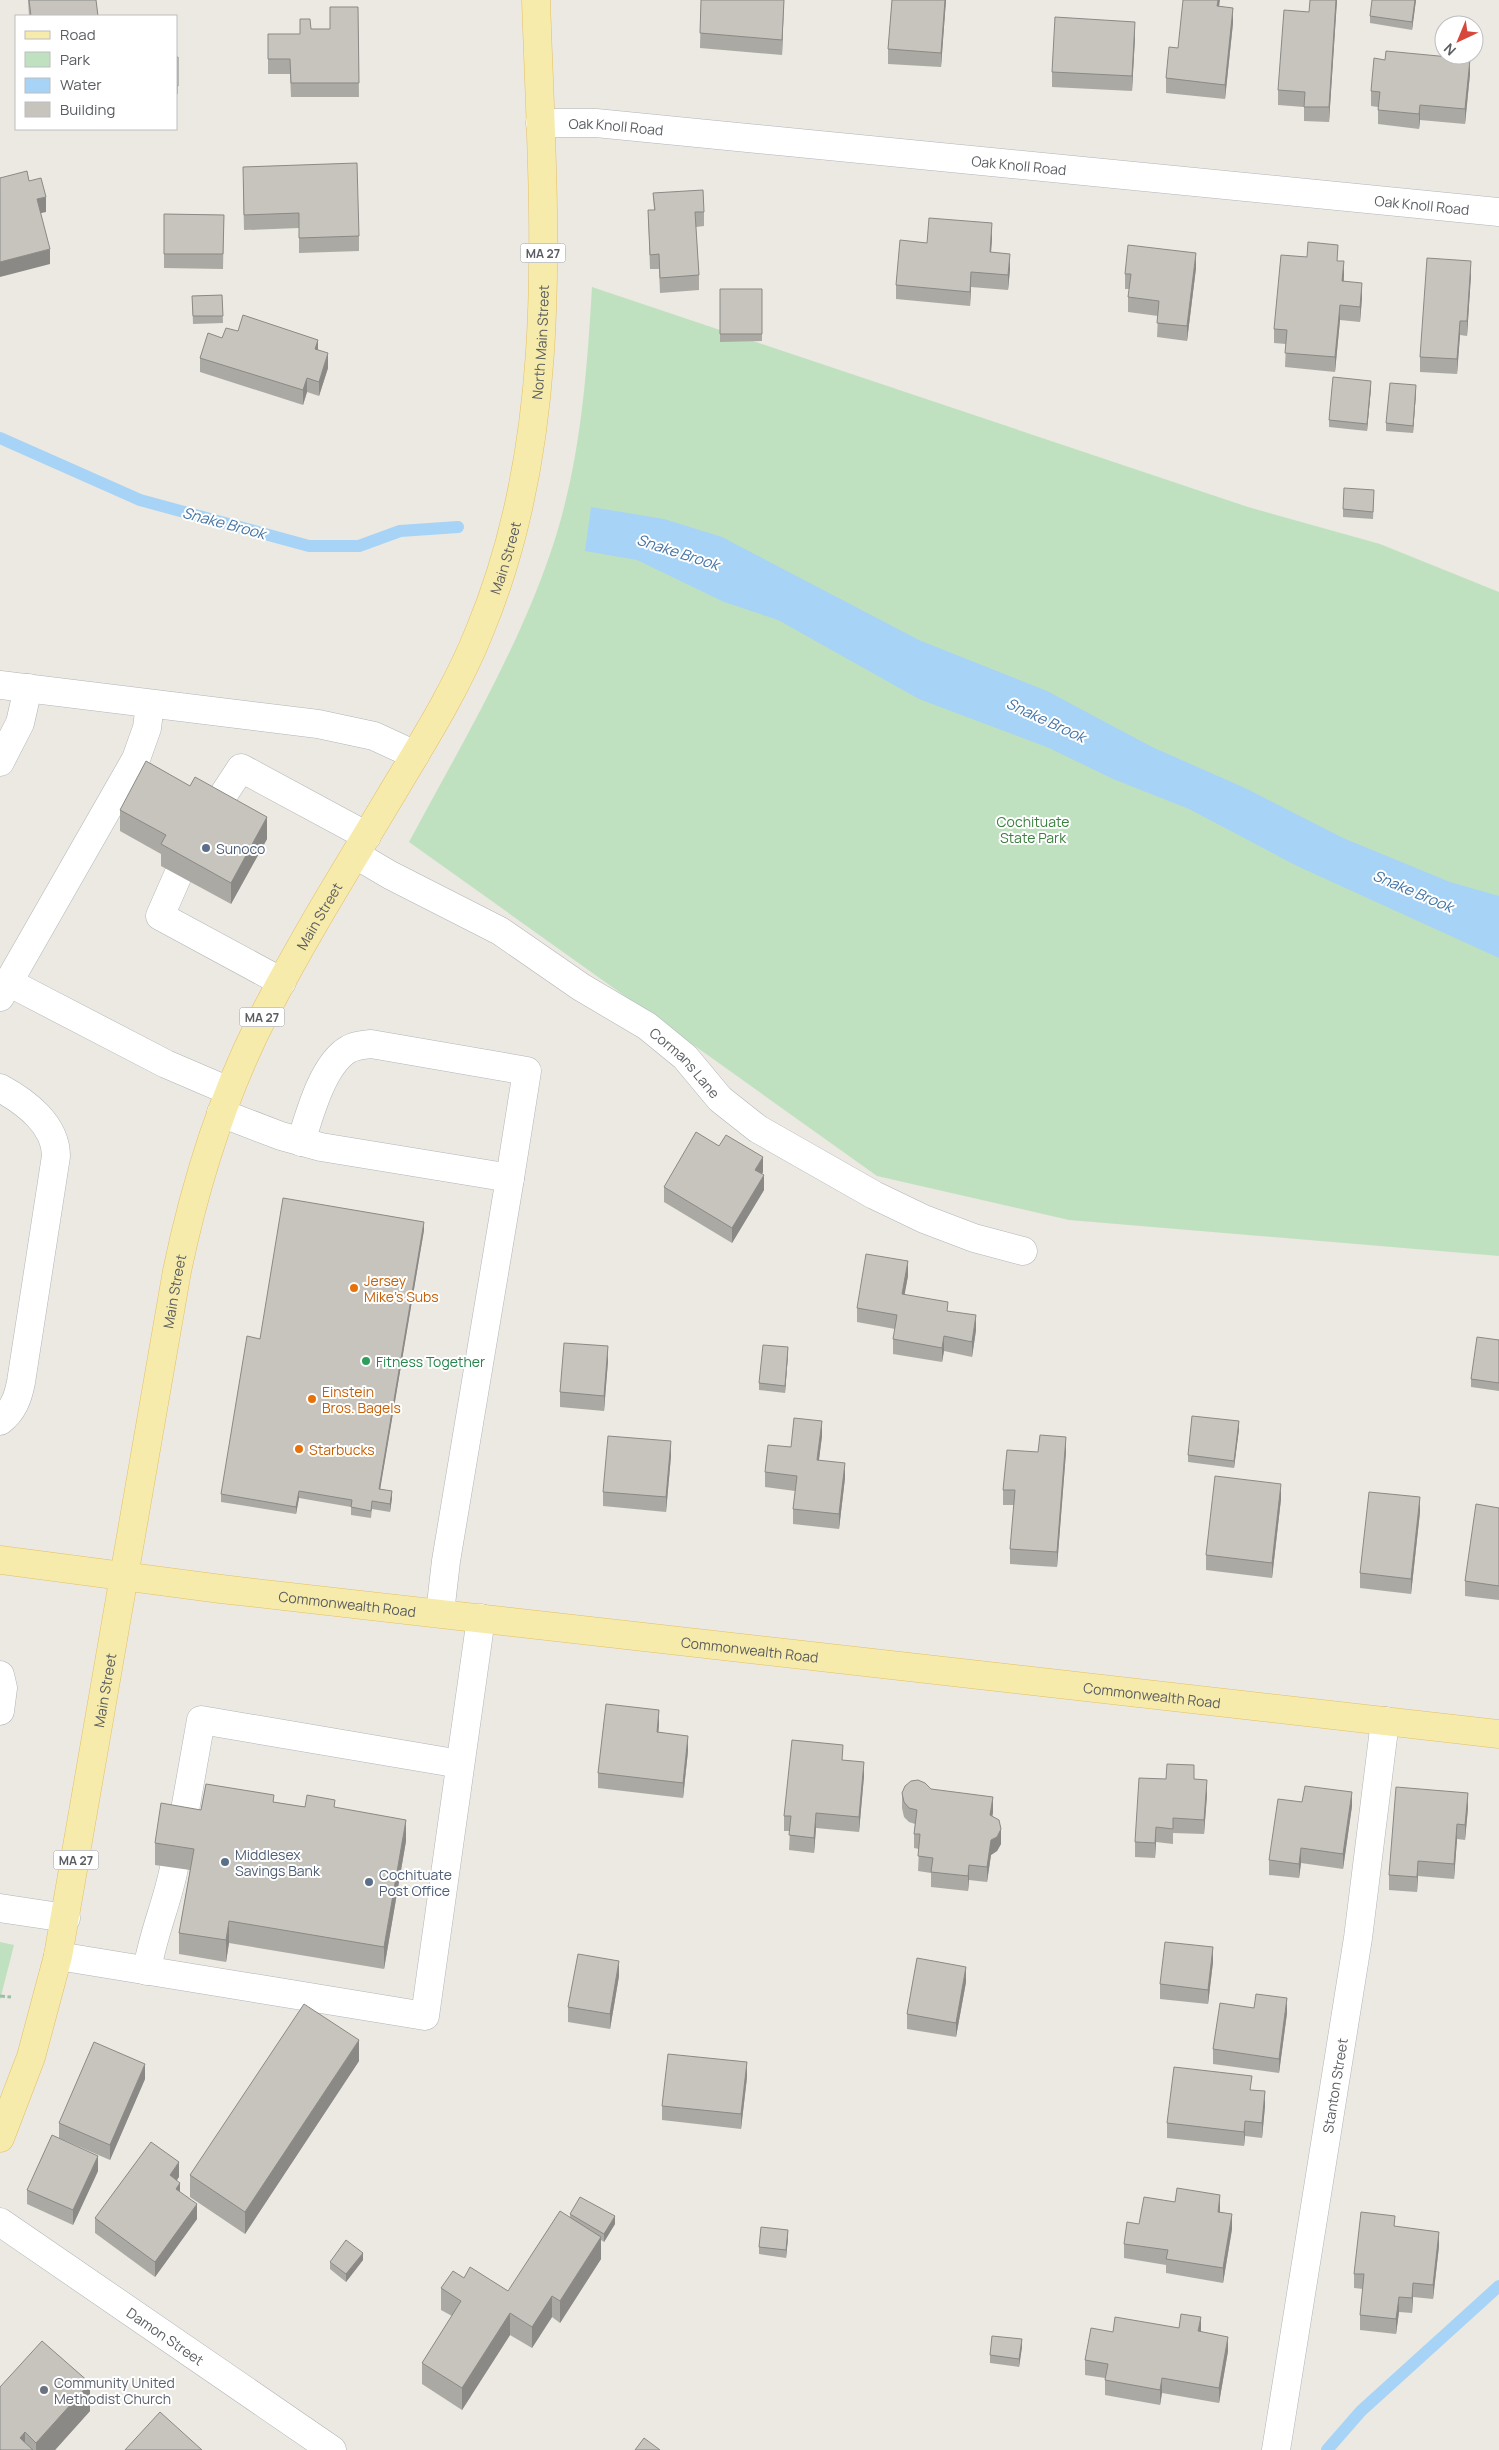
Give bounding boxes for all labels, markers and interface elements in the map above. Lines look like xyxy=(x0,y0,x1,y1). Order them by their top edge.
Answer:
legend xyxy=(15,15,178,130)
north arrow xyxy=(1434,15,1484,65)
text: Road xyxy=(60,24,96,45)
text: N xyxy=(1439,39,1460,60)
text: Park xyxy=(60,49,90,70)
text: Water xyxy=(60,74,102,95)
text: Building xyxy=(60,99,115,120)
street label: Oak Knoll Road xyxy=(568,114,664,139)
street label: Oak Knoll Road xyxy=(971,151,1067,179)
street label: Oak Knoll Road xyxy=(1374,190,1470,219)
road number: MA 27 xyxy=(520,244,566,262)
street label: North Main Street xyxy=(527,284,552,400)
water label: Snake Brook xyxy=(180,502,270,545)
street label: Main Street xyxy=(485,519,525,597)
water label: Snake Brook xyxy=(634,529,724,576)
water label: Snake Brook xyxy=(1003,692,1091,749)
park label: Cochituate State Park xyxy=(997,812,1069,847)
place label: Sunoco xyxy=(216,839,265,858)
marker: Sunoco xyxy=(200,842,212,854)
water label: Snake Brook xyxy=(1370,865,1459,918)
street label: Main Street xyxy=(292,878,346,953)
road number: MA 27 xyxy=(240,1008,284,1026)
street label: Cormans Lane xyxy=(646,1023,725,1102)
street label: Main Street xyxy=(158,1252,190,1330)
place label: Jersey Mike's Subs xyxy=(364,1271,439,1306)
marker: Jersey Mike's Subs xyxy=(348,1282,360,1294)
place label: Fitness Together xyxy=(376,1352,485,1371)
marker: Fitness Together xyxy=(360,1355,372,1367)
place label: Einstein Bros. Bagels xyxy=(322,1382,401,1417)
marker: Einstein Bros. Bagels xyxy=(306,1393,318,1405)
place label: Starbucks xyxy=(309,1440,375,1459)
marker: Starbucks xyxy=(293,1443,305,1455)
street label: Commonwealth Road xyxy=(278,1586,417,1621)
street label: Commonwealth Road xyxy=(680,1632,819,1666)
street label: Main Street xyxy=(88,1651,120,1729)
street label: Commonwealth Road xyxy=(1082,1677,1222,1712)
place label: Middlesex Savings Bank xyxy=(235,1845,321,1880)
road number: MA 27 xyxy=(54,1850,98,1870)
marker: Middlesex Savings Bank xyxy=(219,1856,231,1868)
place label: Cochituate Post Office xyxy=(379,1865,452,1900)
marker: Cochituate Post Office xyxy=(363,1876,375,1888)
street label: Stanton Street xyxy=(1317,2036,1351,2135)
street label: Damon Street xyxy=(123,2303,208,2369)
place label: Community United Methodist Church xyxy=(54,2373,175,2408)
marker: Community United Methodist Church xyxy=(38,2384,50,2396)

